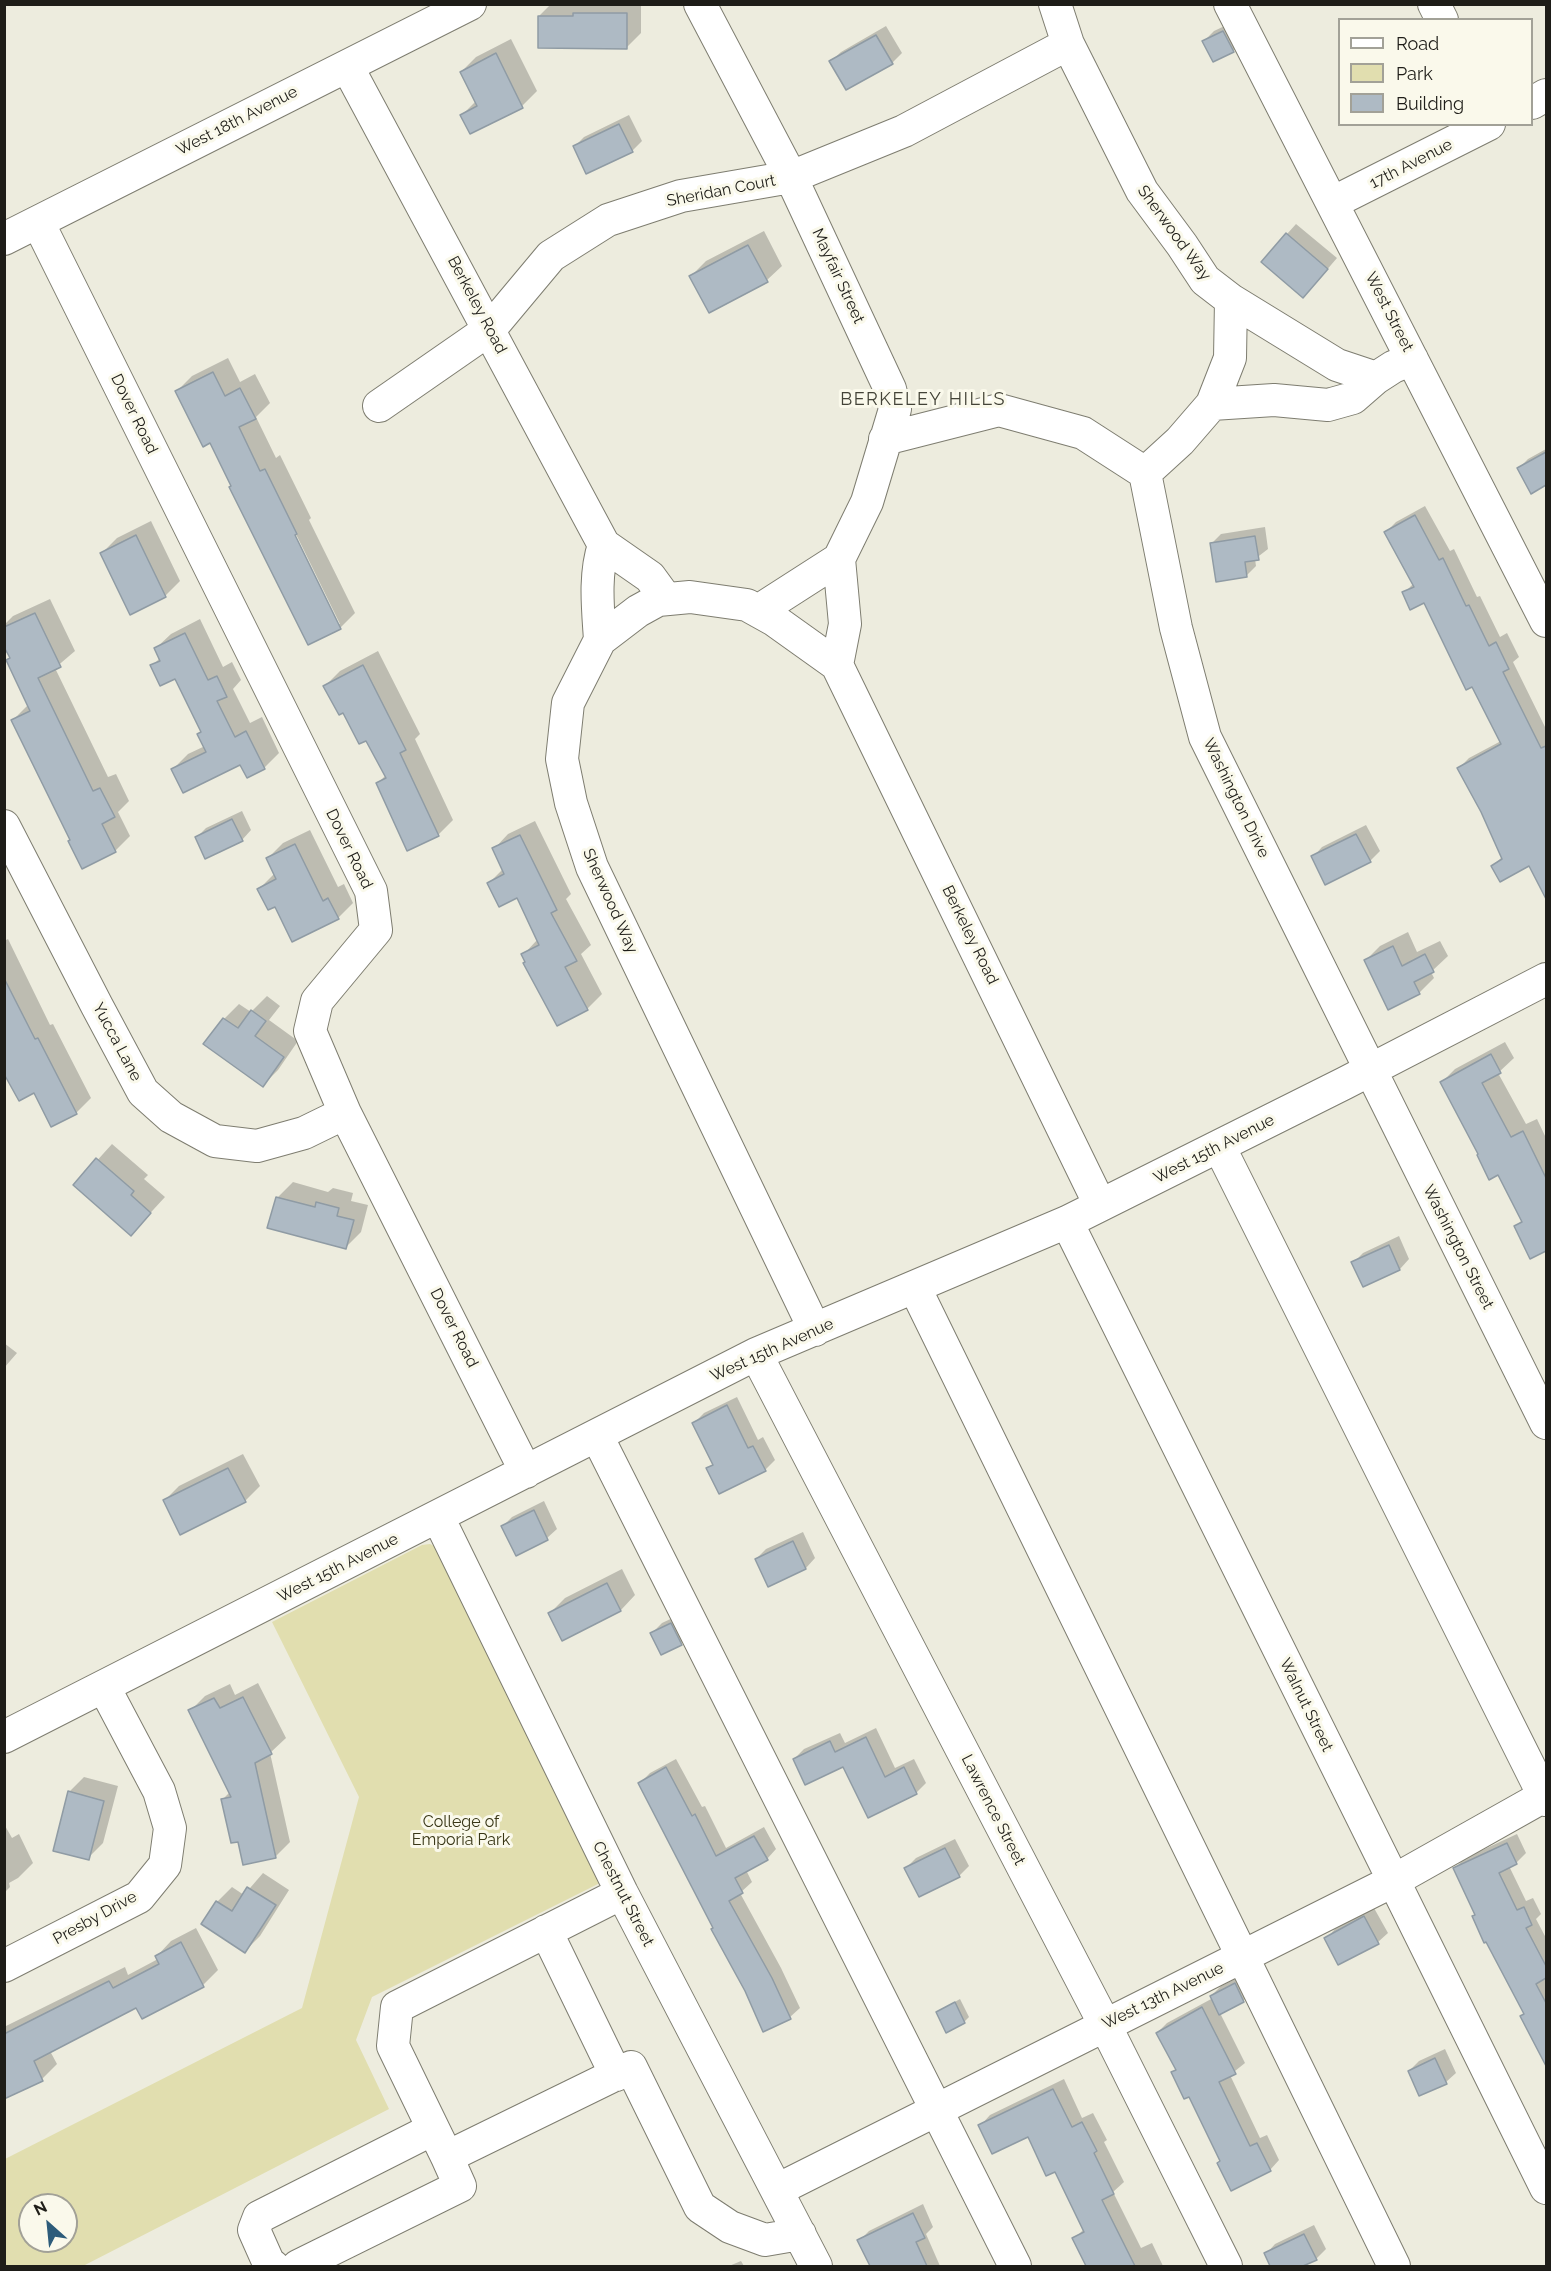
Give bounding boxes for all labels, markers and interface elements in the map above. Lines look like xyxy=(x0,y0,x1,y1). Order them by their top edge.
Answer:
legend xyxy=(1338,18,1533,126)
text: Road xyxy=(1396,33,1439,54)
text: Park xyxy=(1396,63,1433,84)
street label: West 18th Avenue xyxy=(173,82,301,160)
text: Building xyxy=(1396,93,1464,114)
street label: 17th Avenue xyxy=(1366,135,1456,193)
street label: Sheridan Court xyxy=(665,171,777,211)
street label: Sherwood Way xyxy=(1133,182,1215,284)
street label: Mayfair Street xyxy=(808,225,868,327)
street label: Berkeley Road xyxy=(443,253,511,357)
street label: West Street xyxy=(1361,269,1417,355)
street label: Dover Road xyxy=(106,371,162,457)
district label: BERKELEY HILLS xyxy=(840,389,1006,411)
street label: Washington Drive xyxy=(1199,735,1273,861)
street label: Dover Road xyxy=(321,806,377,892)
street label: Sherwood Way xyxy=(578,846,642,956)
street label: Berkeley Road xyxy=(938,882,1002,988)
street label: Yucca Lane xyxy=(88,1000,146,1084)
street label: West 15th Avenue xyxy=(1151,1110,1277,1188)
street label: Washington Street xyxy=(1418,1182,1498,1312)
street label: Dover Road xyxy=(426,1285,482,1371)
street label: West 15th Avenue xyxy=(707,1314,837,1386)
street label: West 15th Avenue xyxy=(275,1529,401,1607)
street label: Walnut Street xyxy=(1275,1655,1337,1755)
street label: Lawrence Street xyxy=(957,1752,1029,1868)
park label: College of Emporia Park xyxy=(412,1812,510,1850)
street label: Chestnut Street xyxy=(588,1838,658,1950)
street label: Presby Drive xyxy=(50,1887,140,1949)
street label: West 13th Avenue xyxy=(1099,1958,1227,2034)
north arrow xyxy=(18,2193,78,2253)
text: N xyxy=(31,2197,50,2220)

